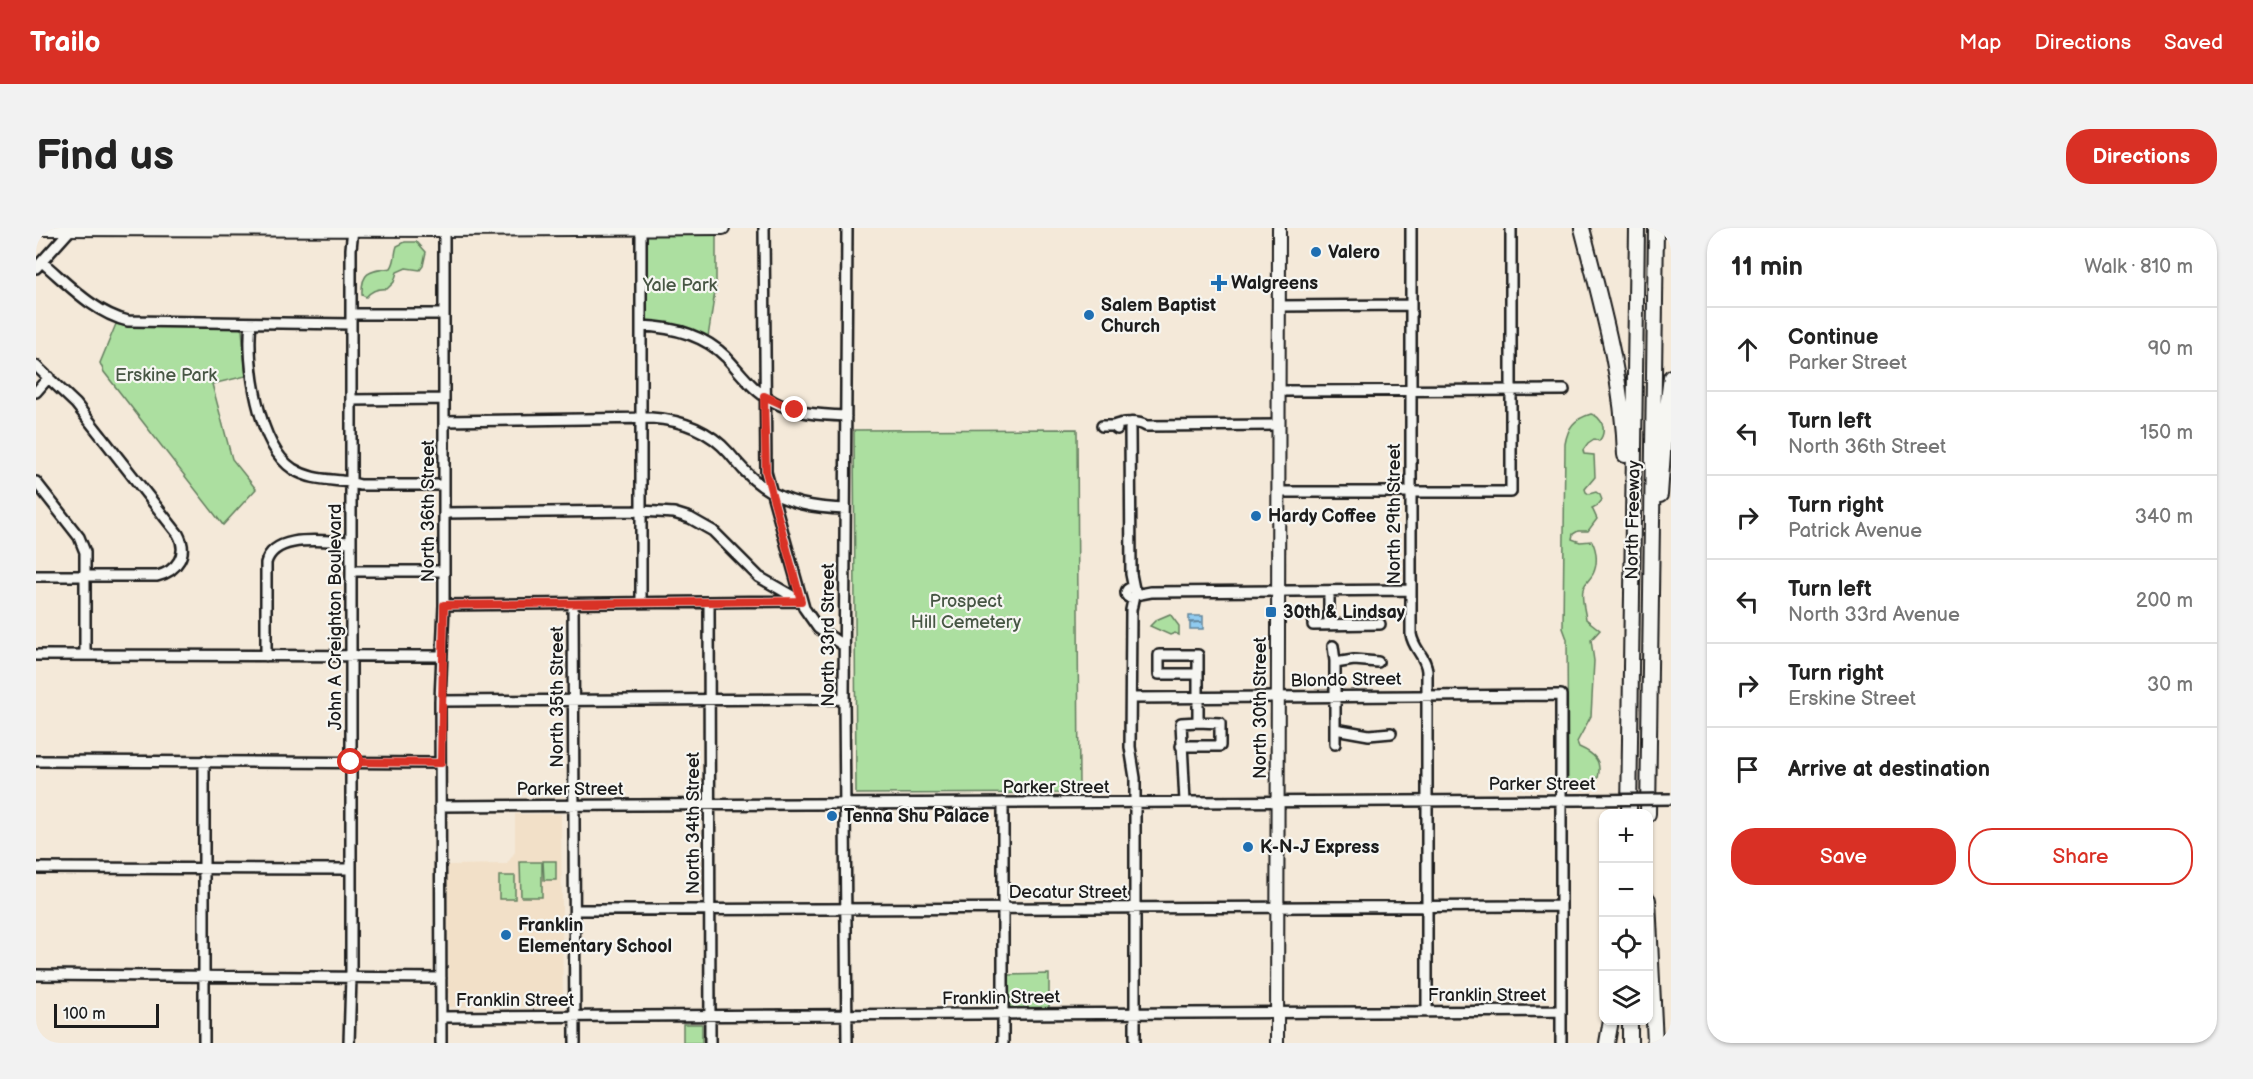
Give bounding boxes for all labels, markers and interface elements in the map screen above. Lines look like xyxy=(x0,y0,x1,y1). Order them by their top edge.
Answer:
text: Trailo xyxy=(30,26,101,59)
text: Map xyxy=(1959,30,2002,55)
text: Directions xyxy=(2035,30,2131,55)
text: Saved xyxy=(2164,30,2223,55)
button: Directions xyxy=(2066,129,2217,184)
text: Find us xyxy=(36,131,174,182)
place label: Valero xyxy=(1328,242,1380,263)
marker: Valero xyxy=(1309,245,1323,259)
text: 11 min xyxy=(1731,252,1803,283)
text: Walk · 810 m xyxy=(2084,255,2193,279)
place label: Walgreens xyxy=(1231,273,1318,294)
park label: Yale Park xyxy=(642,275,718,296)
marker: Walgreens xyxy=(1212,276,1226,290)
place label: Salem Baptist Church xyxy=(1101,295,1216,337)
marker: Salem Baptist Church xyxy=(1082,308,1096,322)
text: Continue xyxy=(1788,324,1878,351)
icon: ahead xyxy=(1731,333,1764,366)
text: 90 m xyxy=(2148,337,2193,361)
text: Parker Street xyxy=(1788,351,1907,375)
park label: Erskine Park xyxy=(115,365,217,386)
route end xyxy=(781,396,807,422)
text: Turn left xyxy=(1788,408,1872,435)
icon: left xyxy=(1731,417,1764,450)
text: 150 m xyxy=(2140,421,2193,445)
text: North 36th Street xyxy=(1788,435,1946,459)
street label: North 36th Street xyxy=(418,439,439,582)
street label: North 29th Street xyxy=(1384,443,1405,585)
street label: North Freeway xyxy=(1621,459,1645,580)
text: Turn right xyxy=(1788,492,1884,519)
icon: right xyxy=(1731,501,1764,534)
street label: John A Creighton Boulevard xyxy=(325,504,346,730)
text: 340 m xyxy=(2135,505,2193,529)
place label: Hardy Coffee xyxy=(1268,506,1376,527)
marker: Hardy Coffee xyxy=(1249,509,1263,523)
text: Patrick Avenue xyxy=(1788,519,1922,543)
street label: North 33rd Street xyxy=(818,563,839,707)
text: Turn left xyxy=(1788,576,1872,603)
icon: left xyxy=(1731,585,1764,618)
text: 200 m xyxy=(2136,589,2193,613)
park label: Prospect Hill Cemetery xyxy=(911,591,1022,633)
place label: 30th & Lindsay xyxy=(1283,602,1406,623)
text: North 33rd Avenue xyxy=(1788,603,1960,627)
marker: 30th & Lindsay xyxy=(1264,605,1278,619)
street label: North 35th Street xyxy=(547,626,568,768)
street label: North 30th Street xyxy=(1250,637,1271,779)
text: Turn right xyxy=(1788,660,1884,687)
street label: Blondo Street xyxy=(1290,669,1402,691)
icon: right xyxy=(1731,669,1764,702)
text: 30 m xyxy=(2147,673,2193,697)
text: Erskine Street xyxy=(1788,687,1916,711)
route start xyxy=(337,748,363,774)
street label: North 34th Street xyxy=(683,751,704,894)
icon: arrive xyxy=(1731,753,1764,786)
text: Arrive at destination xyxy=(1788,756,1990,783)
street label: Parker Street xyxy=(1489,774,1596,795)
street label: Parker Street xyxy=(1003,777,1110,798)
street label: Parker Street xyxy=(517,779,624,800)
place label: Tenna Shu Palace xyxy=(844,806,989,827)
marker: Tenna Shu Palace xyxy=(825,809,839,823)
map controls xyxy=(1599,809,1653,1025)
button: + xyxy=(1599,809,1653,863)
button: Save xyxy=(1731,828,1956,885)
button: Share xyxy=(1968,828,2193,885)
place label: K-N-J Express xyxy=(1260,837,1379,858)
marker: K-N-J Express xyxy=(1241,840,1255,854)
button: − xyxy=(1599,863,1653,917)
street label: Decatur Street xyxy=(1008,882,1128,903)
place label: Franklin Elementary School xyxy=(518,915,672,957)
button: locate xyxy=(1599,917,1653,971)
marker: Franklin Elementary School xyxy=(499,928,513,942)
button: layers xyxy=(1599,971,1653,1025)
street label: Franklin Street xyxy=(1428,985,1547,1006)
street label: Franklin Street xyxy=(942,986,1061,1010)
street label: Franklin Street xyxy=(456,990,575,1011)
scale bar xyxy=(54,1001,159,1028)
text: 100 m xyxy=(63,1005,106,1024)

